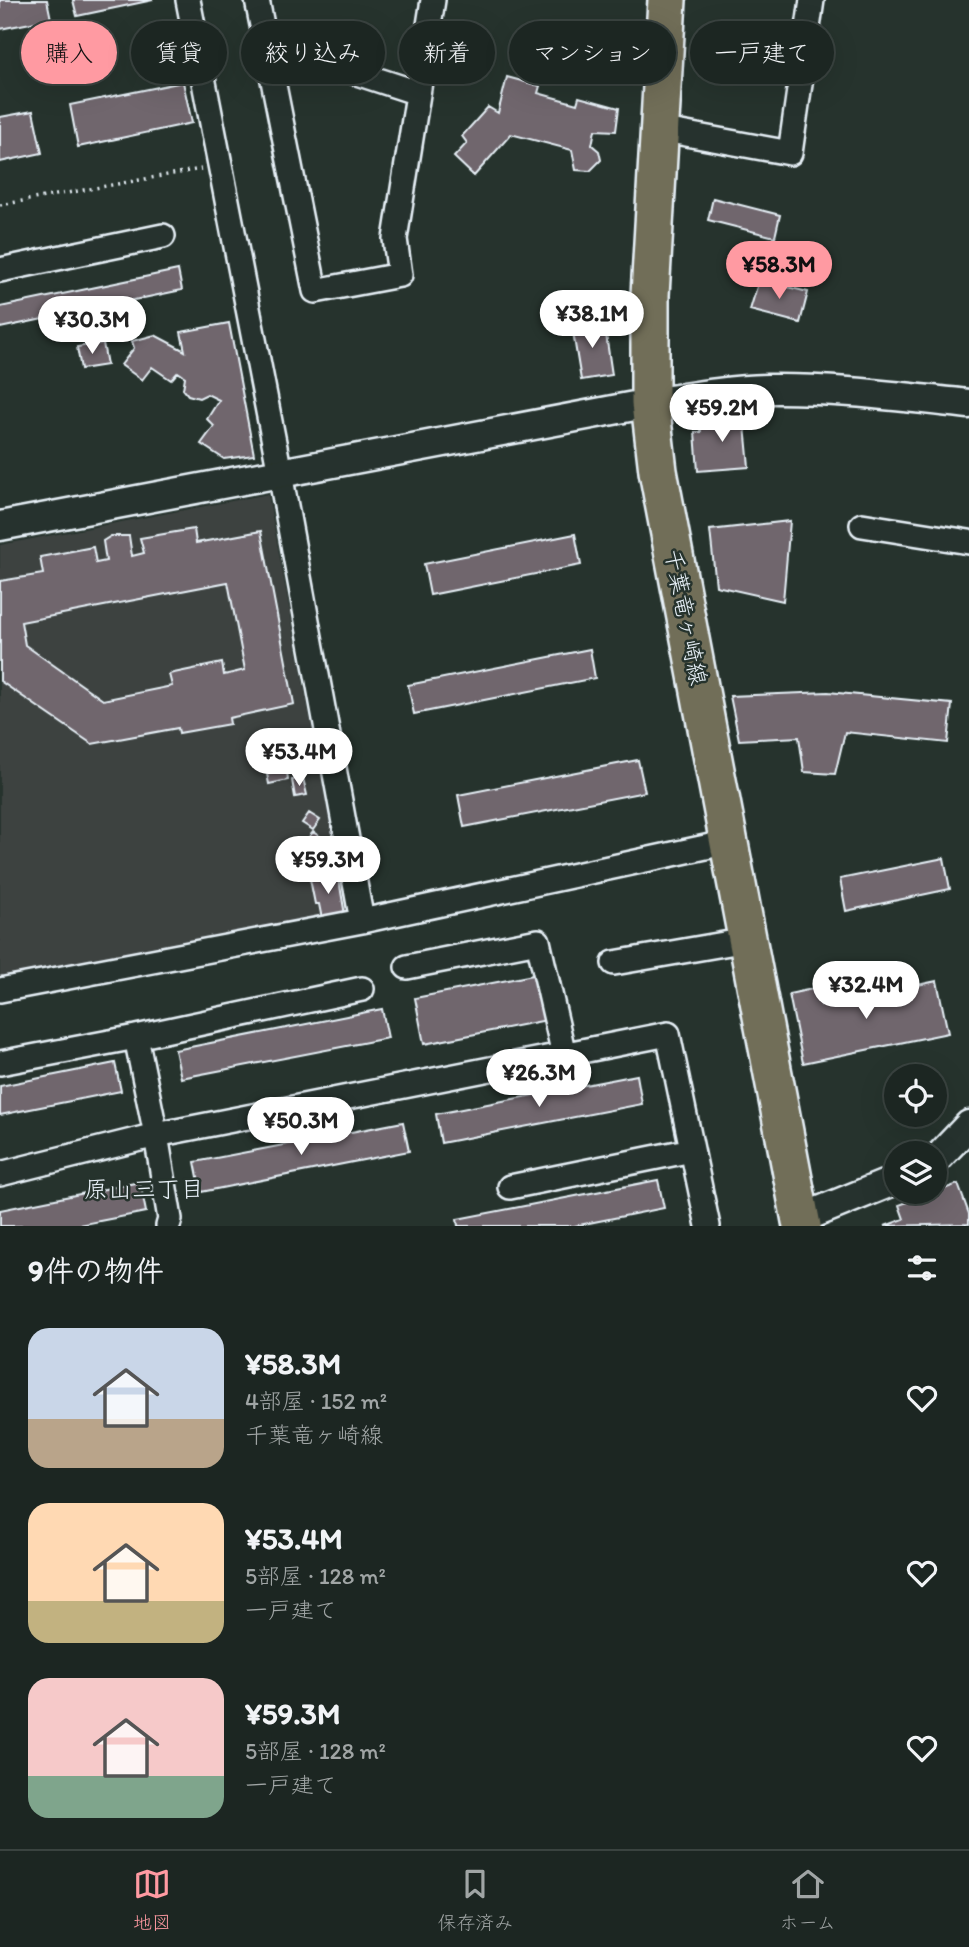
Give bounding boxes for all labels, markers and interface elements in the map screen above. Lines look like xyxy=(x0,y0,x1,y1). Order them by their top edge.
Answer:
chip: 購入 xyxy=(21,21,117,84)
chip: 賃貸 xyxy=(131,21,227,84)
chip: 絞り込み xyxy=(241,21,385,84)
chip: 新着 xyxy=(399,21,495,84)
chip: マンション xyxy=(509,21,676,84)
chip: 一戸建て xyxy=(690,21,834,84)
pin: ¥58.3M xyxy=(722,242,836,301)
text: ¥58.3M xyxy=(742,250,816,278)
pin: ¥38.1M xyxy=(535,290,649,350)
pin: ¥30.3M xyxy=(35,296,149,356)
text: ¥38.1M xyxy=(556,299,628,327)
text: ¥30.3M xyxy=(54,305,130,333)
pin: ¥59.2M xyxy=(665,384,779,444)
text: ¥59.2M xyxy=(686,393,758,421)
street label: 千葉竜ヶ崎線 xyxy=(659,547,713,687)
pin: ¥53.4M xyxy=(242,728,356,788)
text: ¥53.4M xyxy=(261,737,337,765)
pin: ¥59.3M xyxy=(271,836,385,896)
text: ¥59.3M xyxy=(291,845,365,873)
pin: ¥32.4M xyxy=(809,962,923,1021)
text: ¥32.4M xyxy=(828,970,904,998)
pin: ¥26.3M xyxy=(482,1050,596,1109)
text: ¥26.3M xyxy=(502,1058,576,1086)
map controls xyxy=(884,1064,947,1204)
button: locate xyxy=(884,1064,947,1127)
pin: ¥50.3M xyxy=(244,1098,358,1157)
text: ¥50.3M xyxy=(263,1106,339,1134)
button: layers xyxy=(884,1141,947,1204)
district label: 原山三丁目 xyxy=(84,1174,204,1203)
icon: filters xyxy=(903,1249,941,1287)
text: 9件の物件 xyxy=(28,1252,164,1289)
text: ¥58.3M xyxy=(245,1345,341,1382)
icon: home xyxy=(84,1356,168,1440)
icon: heart xyxy=(903,1379,941,1417)
text: 4部屋 · 152 m² xyxy=(245,1387,387,1415)
text: 千葉竜ヶ崎線 xyxy=(245,1421,383,1449)
text: ¥53.4M xyxy=(245,1520,343,1557)
icon: home xyxy=(84,1531,168,1615)
icon: heart xyxy=(903,1554,941,1592)
text: 5部屋 · 128 m² xyxy=(245,1562,386,1590)
text: 一戸建て xyxy=(245,1596,337,1624)
text: ¥59.3M xyxy=(245,1695,341,1732)
icon: home xyxy=(84,1706,168,1790)
icon: heart xyxy=(903,1729,941,1767)
text: 5部屋 · 128 m² xyxy=(245,1737,386,1765)
text: 一戸建て xyxy=(245,1771,337,1799)
tab: 地図 xyxy=(133,1865,171,1934)
tab: 保存済み xyxy=(437,1865,513,1934)
tab: ホーム xyxy=(780,1865,836,1934)

